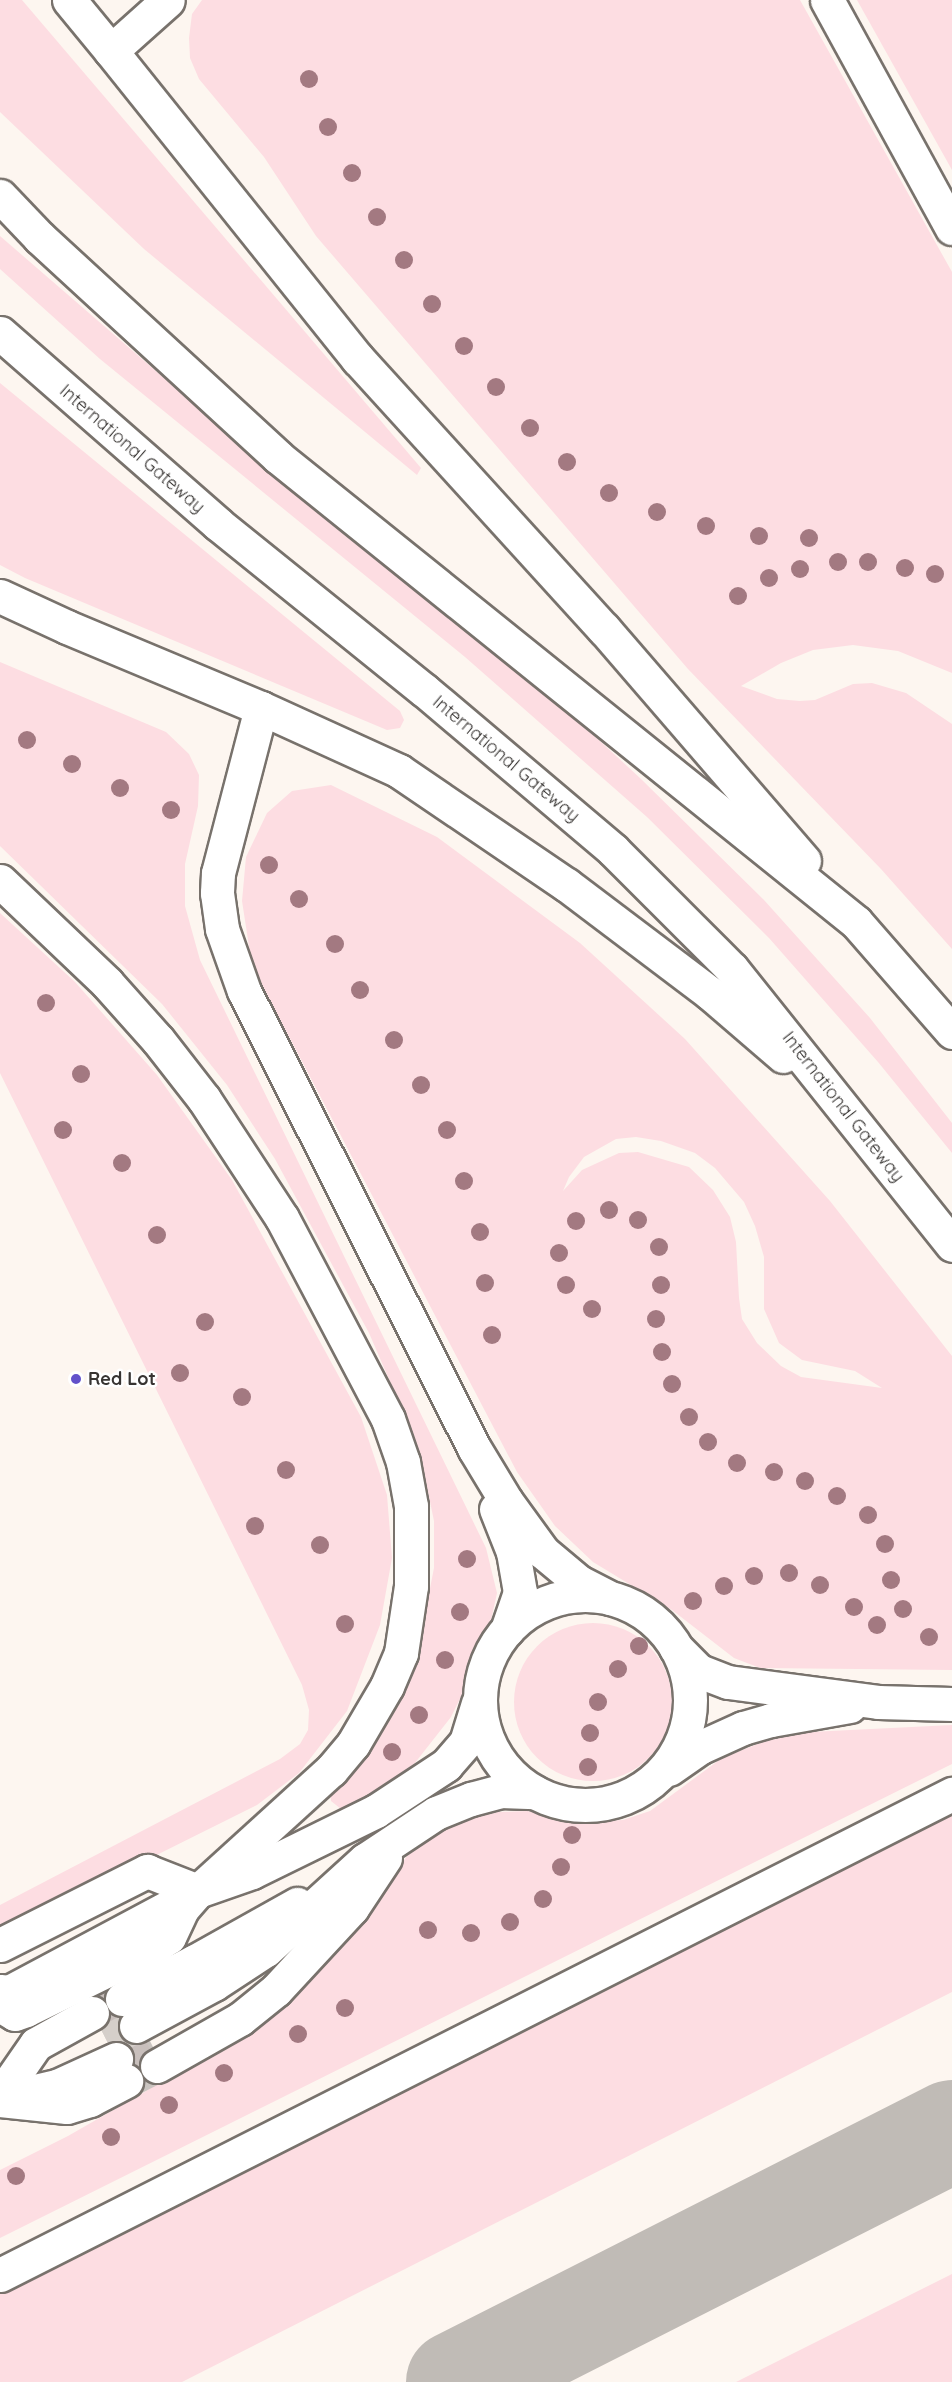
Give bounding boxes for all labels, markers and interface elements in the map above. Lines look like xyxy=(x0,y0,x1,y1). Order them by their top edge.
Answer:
street label: International Gateway xyxy=(55,380,209,518)
street label: International Gateway xyxy=(428,691,584,827)
street label: International Gateway xyxy=(778,1027,908,1187)
place label: Red Lot xyxy=(88,1368,156,1390)
marker: Red Lot xyxy=(69,1372,83,1386)

